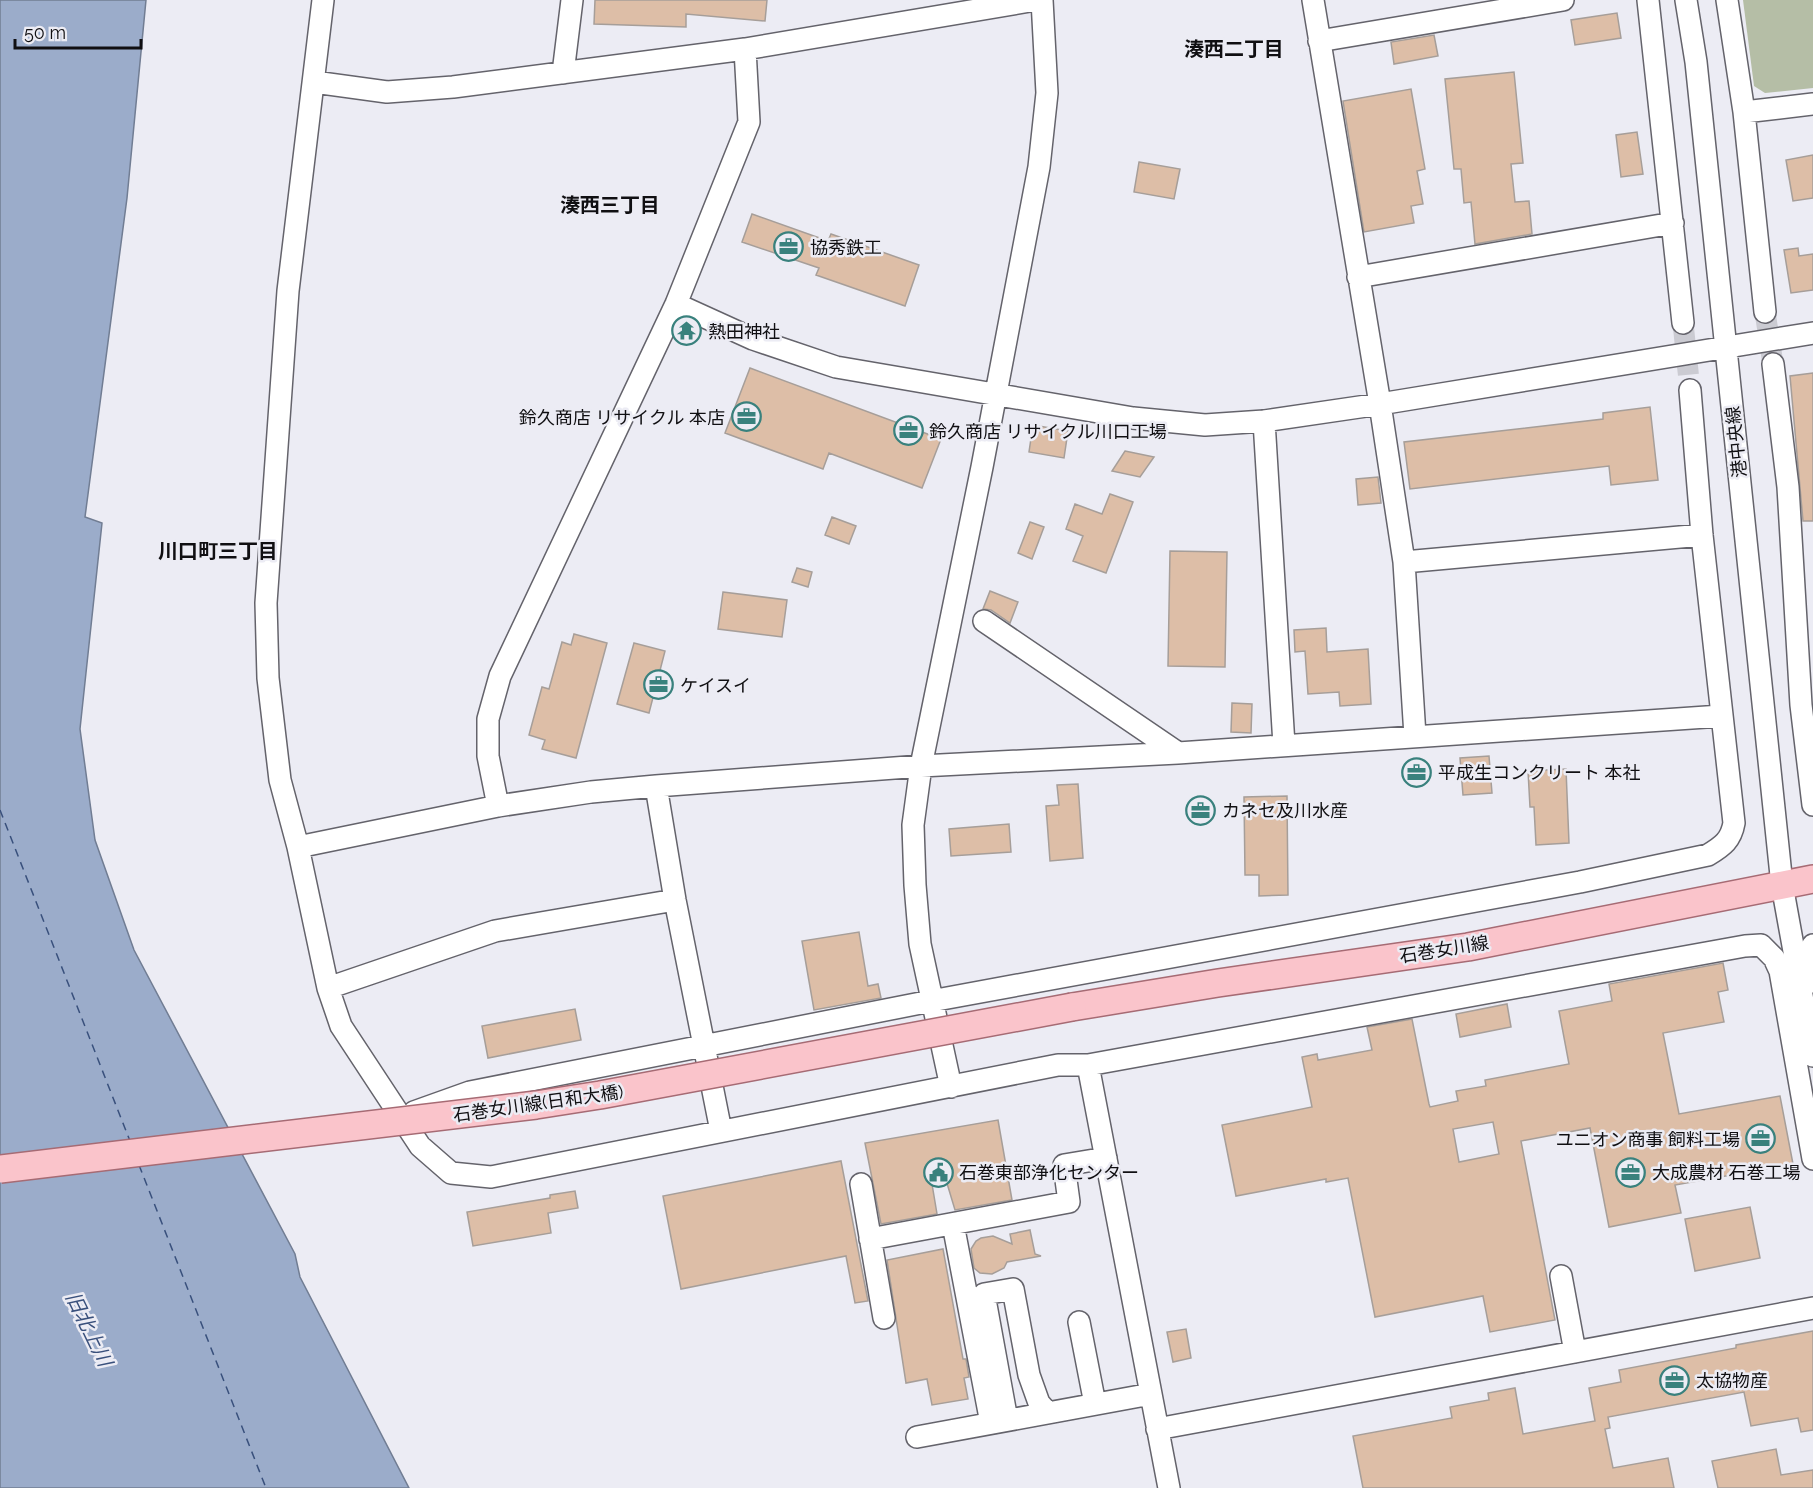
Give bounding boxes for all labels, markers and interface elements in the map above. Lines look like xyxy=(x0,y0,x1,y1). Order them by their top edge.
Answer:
scale bar xyxy=(15,12,141,50)
text: 50 m xyxy=(24,22,66,43)
district label: 湊西二丁目 xyxy=(1184,37,1284,61)
district label: 湊西三丁目 xyxy=(560,193,660,217)
office icon: 協秀鉄工 xyxy=(773,231,805,263)
place label: 協秀鉄工 xyxy=(810,237,882,258)
temple icon: 熱田神社 xyxy=(671,315,703,347)
place label: 熱田神社 xyxy=(708,321,780,342)
office icon: 鈴久商店 リサイクル 本店 xyxy=(730,401,762,433)
street label: 港中央線 xyxy=(1722,405,1750,479)
place label: 鈴久商店 リサイクル 本店 xyxy=(519,407,725,428)
office icon: 鈴久商店 リサイクル川口工場 xyxy=(892,415,924,447)
place label: 鈴久商店 リサイクル川口工場 xyxy=(929,421,1167,442)
district label: 川口町三丁目 xyxy=(158,539,278,563)
office icon: ケイスイ xyxy=(643,669,675,701)
place label: ケイスイ xyxy=(680,675,751,696)
office icon: 平成生コンクリート 本社 xyxy=(1401,756,1433,788)
place label: 平成生コンクリート 本社 xyxy=(1438,762,1641,783)
office icon: カネセ及川水産 xyxy=(1185,794,1217,826)
place label: カネセ及川水産 xyxy=(1222,800,1348,821)
street label: 石巻女川線 xyxy=(1398,932,1490,966)
street label: 石巻女川線(日和大橋) xyxy=(452,1081,625,1125)
office icon: ユニオン商事 飼料工場 xyxy=(1745,1123,1777,1155)
place label: ユニオン商事 飼料工場 xyxy=(1555,1129,1740,1150)
public building icon: 石巻東部浄化センター xyxy=(922,1156,954,1188)
office icon: 大成農材 石巻工場 xyxy=(1615,1156,1647,1188)
place label: 石巻東部浄化センター xyxy=(959,1162,1139,1183)
place label: 大成農材 石巻工場 xyxy=(1652,1162,1801,1183)
water label: 旧北上川 xyxy=(61,1288,118,1372)
office icon: 太協物産 xyxy=(1659,1364,1691,1396)
place label: 太協物産 xyxy=(1696,1370,1768,1391)

